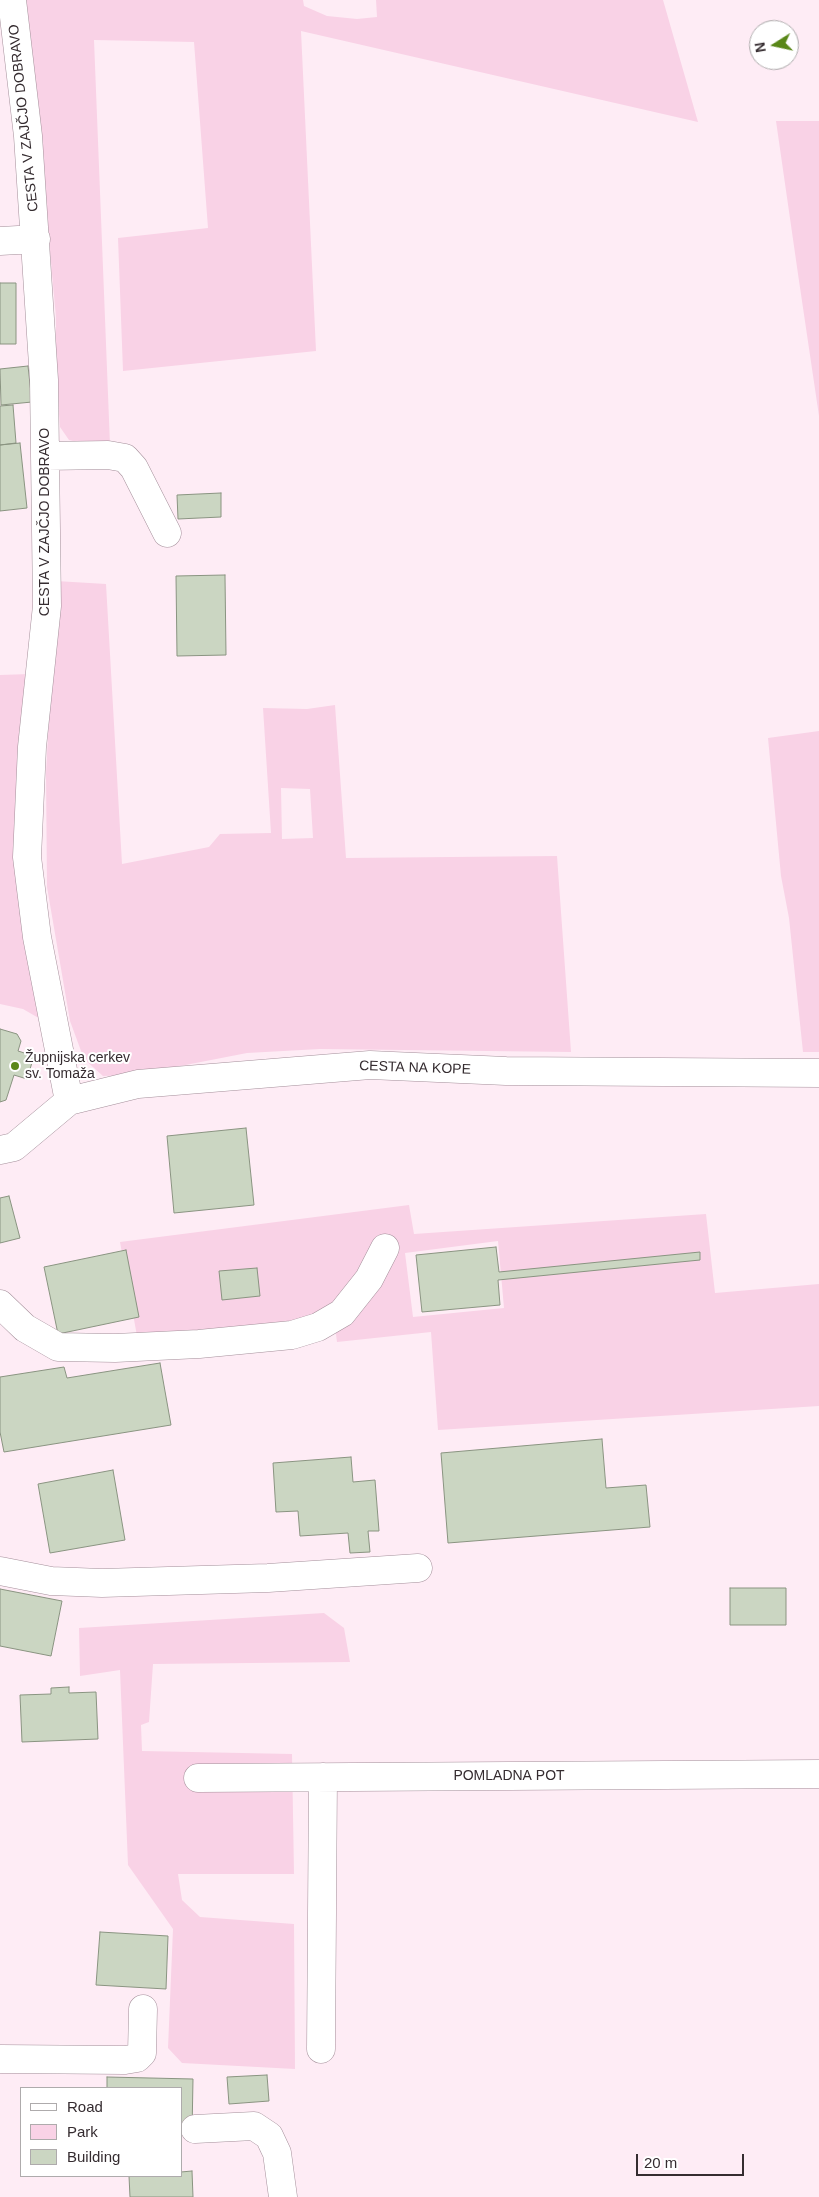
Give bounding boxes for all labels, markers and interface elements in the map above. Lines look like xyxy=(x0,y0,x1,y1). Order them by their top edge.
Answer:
north arrow xyxy=(749,20,799,70)
street label: CESTA V ZAJČJO DOBRAVO xyxy=(6,23,42,213)
text: N xyxy=(751,41,769,54)
street label: CESTA V ZAJČJO DOBRAVO xyxy=(37,428,53,616)
place label: Župnijska cerkev sv. Tomaža xyxy=(25,1050,130,1082)
street label: CESTA NA KOPE xyxy=(359,1058,471,1078)
marker: Župnijska cerkev sv. Tomaža xyxy=(9,1060,21,1072)
street label: POMLADNA POT xyxy=(453,1768,565,1784)
legend xyxy=(20,2087,182,2177)
text: Road xyxy=(67,2098,103,2115)
text: Park xyxy=(67,2123,98,2140)
scale bar xyxy=(639,2144,746,2176)
text: Building xyxy=(67,2148,120,2165)
text: 20 m xyxy=(644,2154,677,2171)

